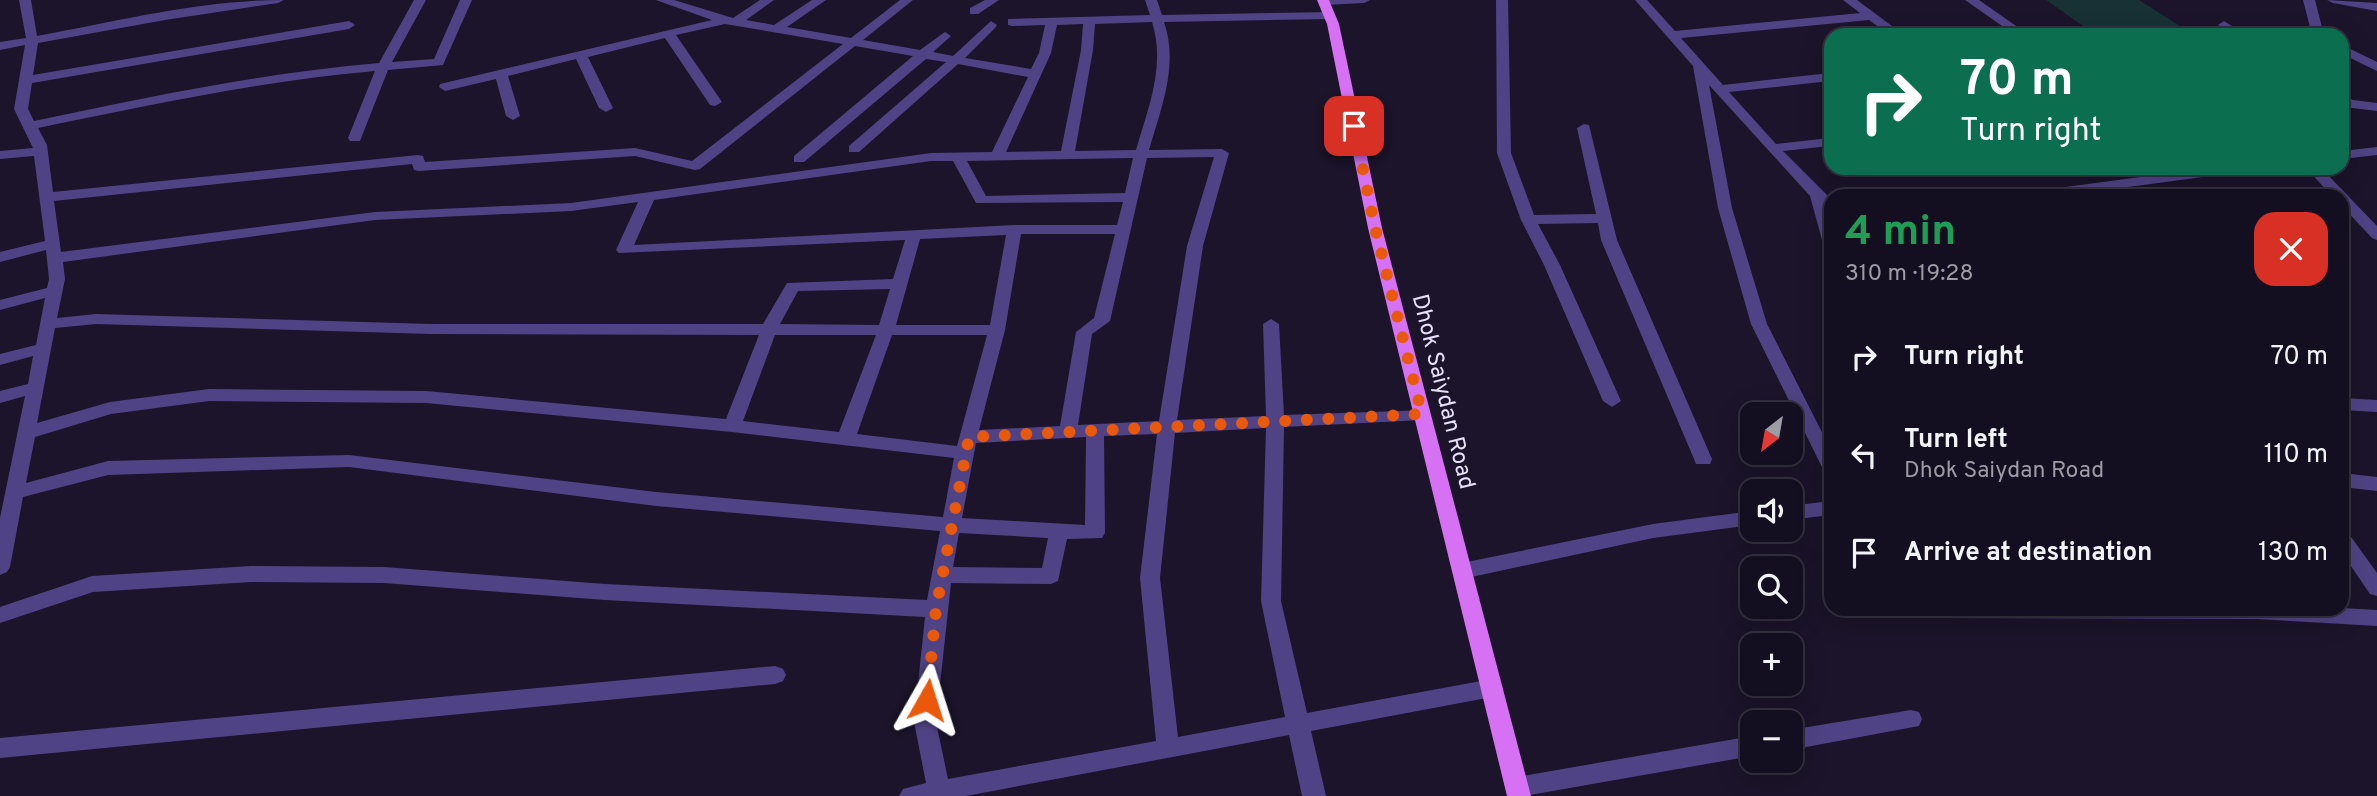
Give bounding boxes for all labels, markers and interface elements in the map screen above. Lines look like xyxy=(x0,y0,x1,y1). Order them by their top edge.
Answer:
text: 70 m xyxy=(1960,51,2074,113)
icon: right xyxy=(1845,56,1936,147)
pin xyxy=(1324,96,1384,156)
icon: arrive xyxy=(1335,107,1373,145)
text: Turn right xyxy=(1960,112,2102,152)
text: 4 min xyxy=(1845,207,1956,260)
button: close xyxy=(2254,212,2328,286)
text: 310 m · 19:28 xyxy=(1845,260,1973,289)
street label: Dhok Saiydan Road xyxy=(1404,291,1480,493)
icon: right xyxy=(1845,338,1883,376)
text: Turn right xyxy=(1904,341,2024,374)
text: 70 m xyxy=(2270,341,2328,374)
north arrow xyxy=(1740,402,1802,466)
map controls xyxy=(1740,402,1803,773)
text: Turn left xyxy=(1904,424,2008,457)
icon: left xyxy=(1845,436,1883,474)
text: 110 m xyxy=(2264,439,2328,472)
text: Dhok Saiydan Road xyxy=(1904,457,2104,486)
button: sound xyxy=(1740,479,1803,542)
icon: arrive xyxy=(1845,534,1883,572)
text: Arrive at destination xyxy=(1904,537,2152,570)
text: 130 m xyxy=(2258,537,2328,570)
button: search xyxy=(1740,556,1803,619)
button: + xyxy=(1740,633,1803,696)
position arrow xyxy=(890,663,964,737)
button: − xyxy=(1740,710,1803,773)

